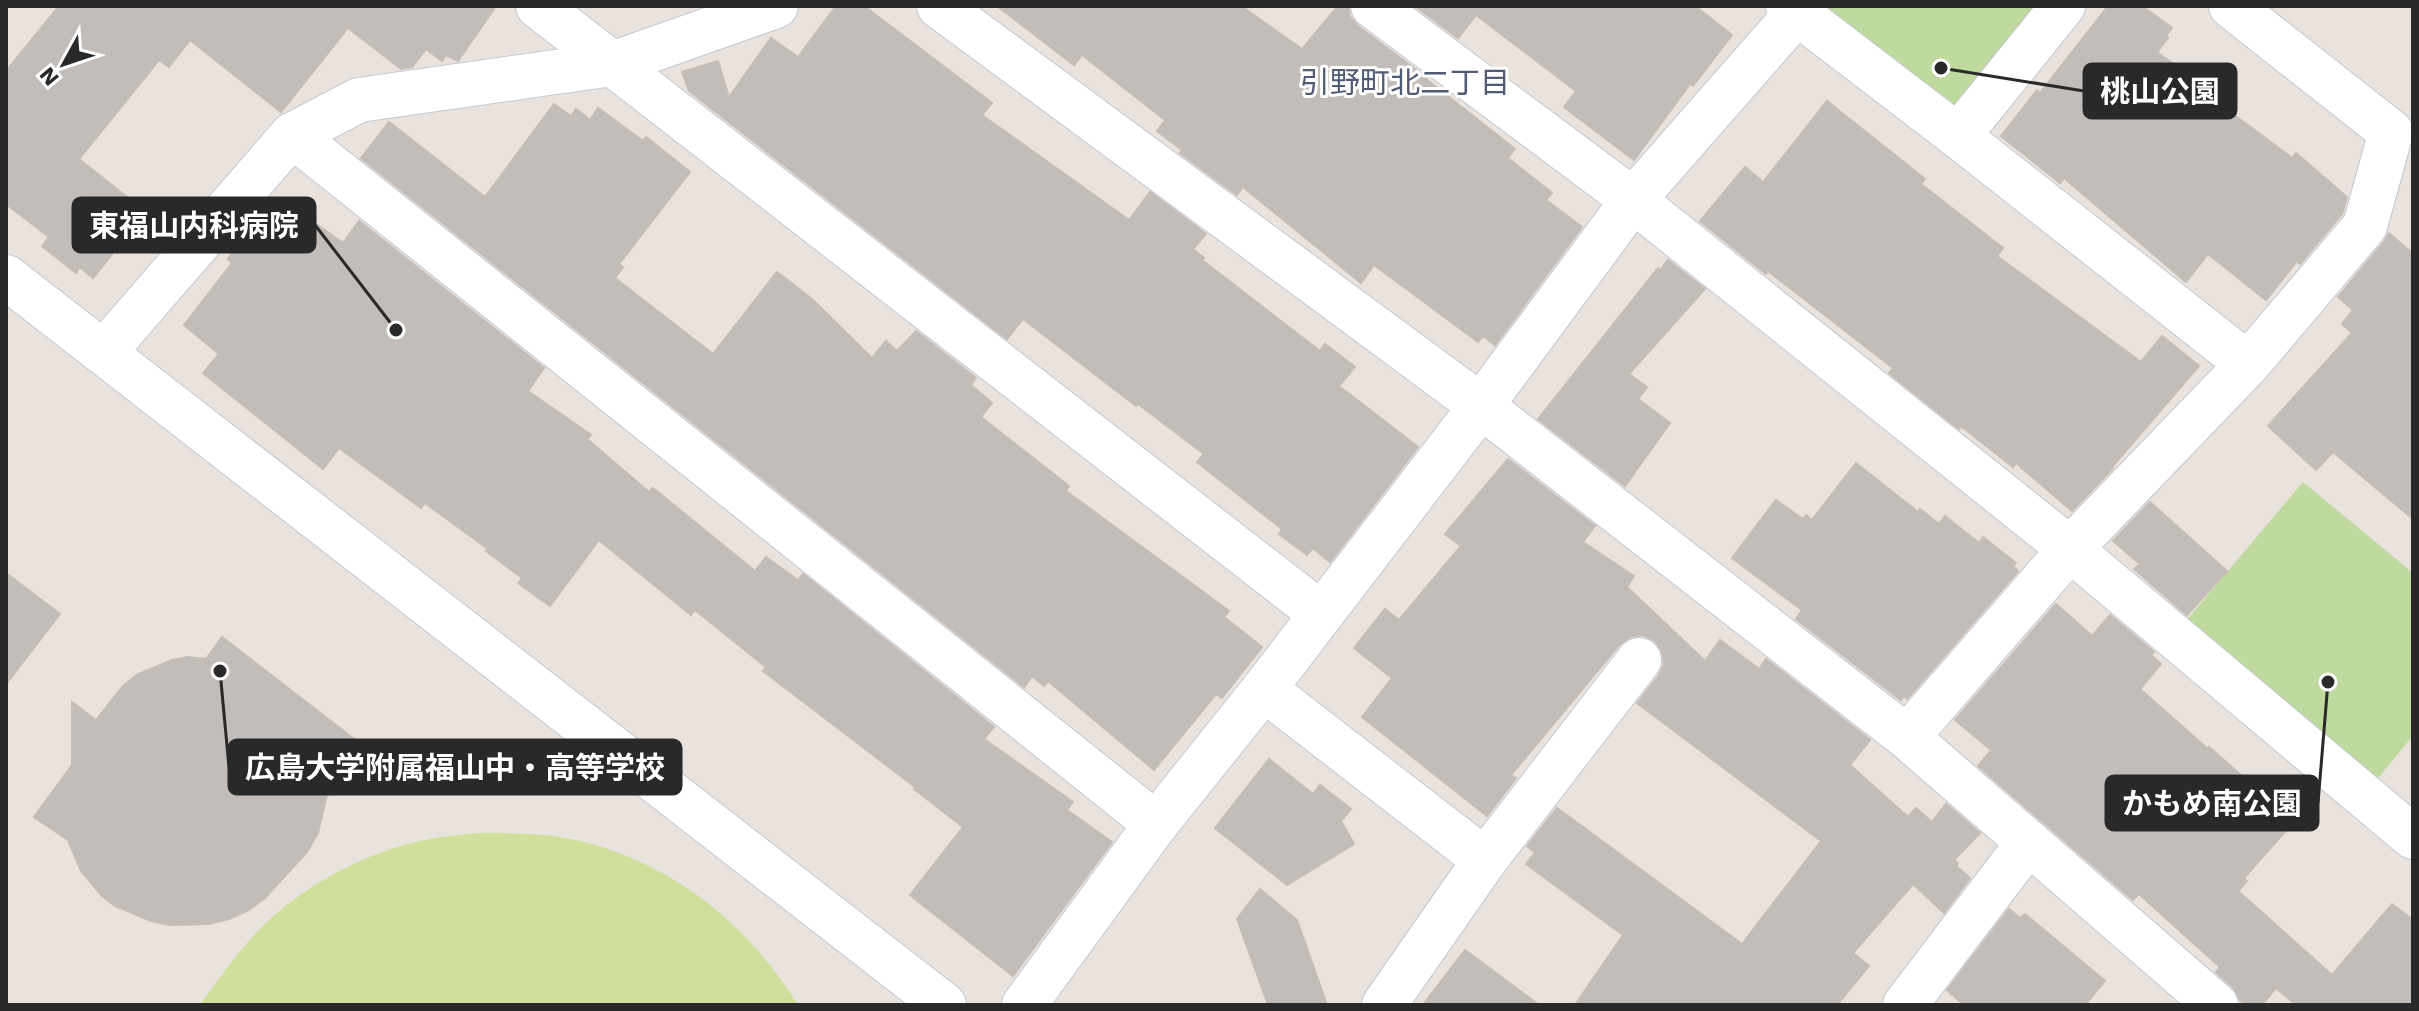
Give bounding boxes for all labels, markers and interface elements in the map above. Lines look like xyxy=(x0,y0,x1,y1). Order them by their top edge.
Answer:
north arrow xyxy=(24,24,104,104)
text: N xyxy=(34,62,64,91)
callout: 桃山公園 xyxy=(2084,64,2236,118)
district label: 引野町北二丁目 xyxy=(1300,65,1510,100)
text: 桃山公園 xyxy=(2100,74,2220,109)
callout: 東福山内科病院 xyxy=(73,198,315,252)
text: 東福山内科病院 xyxy=(89,208,299,243)
callout: 広島大学附属福山中・高等学校 xyxy=(229,740,681,794)
text: 広島大学附属福山中・高等学校 xyxy=(245,750,665,785)
callout: かもめ南公園 xyxy=(2106,776,2318,830)
text: かもめ南公園 xyxy=(2122,786,2302,821)

